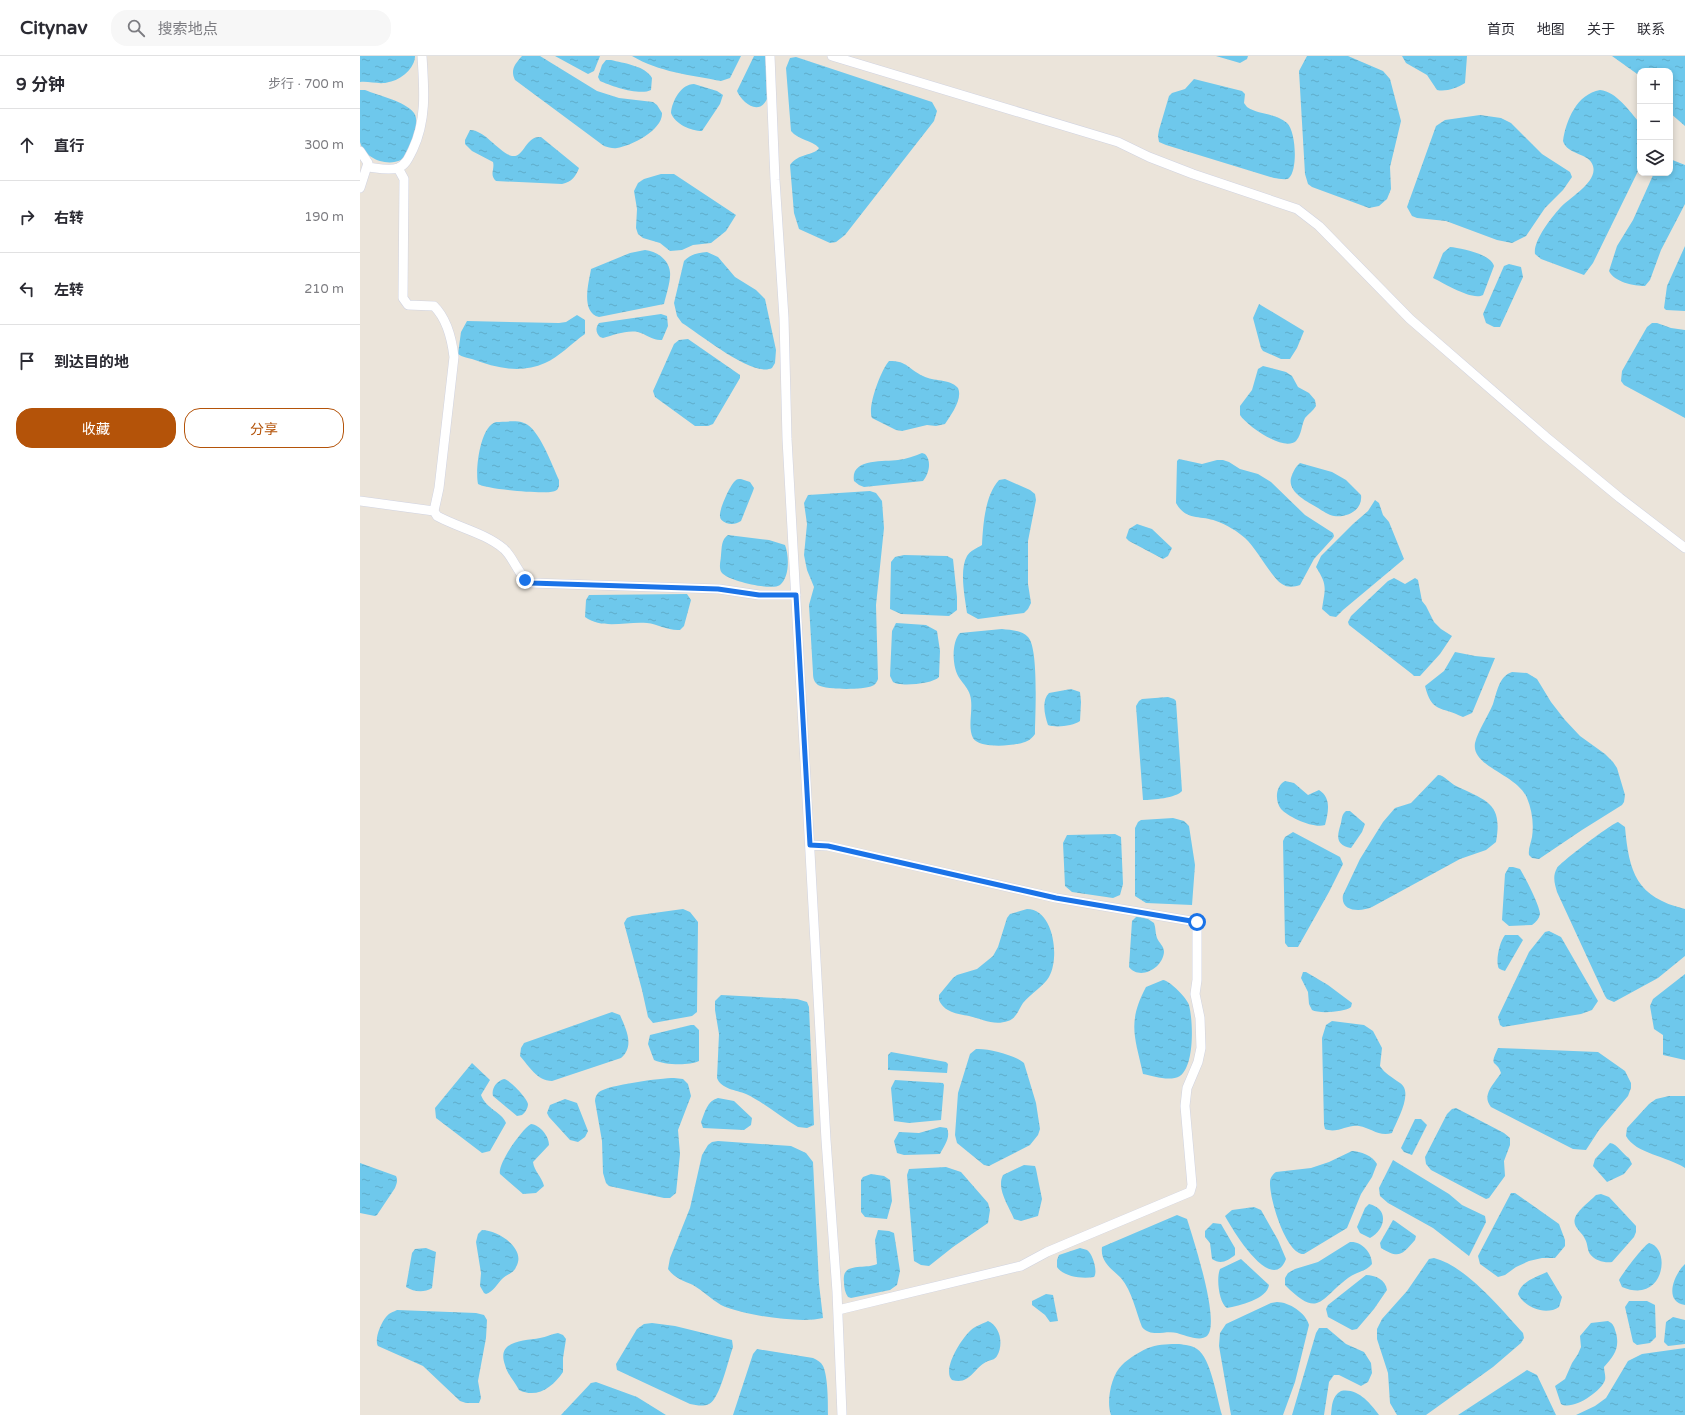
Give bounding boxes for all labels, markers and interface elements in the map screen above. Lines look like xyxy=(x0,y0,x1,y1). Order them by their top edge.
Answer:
search box xyxy=(111,10,391,46)
text: Citynav xyxy=(20,17,87,39)
icon: search xyxy=(125,17,147,39)
text: 搜索地点 xyxy=(157,20,217,38)
text: 首页 xyxy=(1487,21,1515,38)
text: 地图 xyxy=(1537,21,1565,38)
text: 关于 xyxy=(1587,21,1615,38)
text: 联系 xyxy=(1637,21,1665,38)
map controls xyxy=(1637,68,1673,176)
button: + xyxy=(1637,68,1673,104)
text: 9 分钟 xyxy=(16,74,65,95)
text: 步行 · 700 m xyxy=(268,76,344,92)
button: − xyxy=(1637,104,1673,140)
icon: ahead xyxy=(16,134,38,156)
text: 直行 xyxy=(54,137,84,155)
text: 300 m xyxy=(304,137,344,153)
button: layers xyxy=(1637,140,1673,176)
icon: right xyxy=(16,206,38,228)
text: 右转 xyxy=(54,209,84,227)
text: 190 m xyxy=(304,209,344,225)
icon: left xyxy=(16,278,38,300)
text: 左转 xyxy=(54,281,84,299)
text: 210 m xyxy=(304,281,344,297)
icon: arrive xyxy=(16,350,38,372)
text: 到达目的地 xyxy=(54,353,129,371)
button: 收藏 xyxy=(16,408,176,448)
button: 分享 xyxy=(184,408,344,448)
route end xyxy=(516,571,534,589)
route start xyxy=(1188,913,1206,931)

